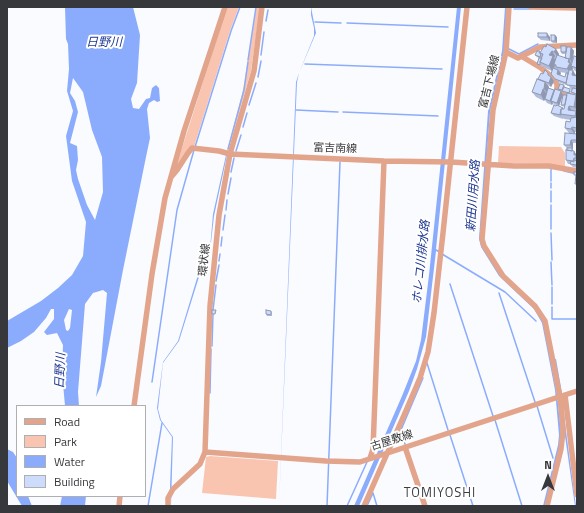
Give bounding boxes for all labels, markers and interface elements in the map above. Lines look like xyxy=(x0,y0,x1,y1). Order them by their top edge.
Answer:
water label: 日野川 xyxy=(86,36,122,50)
street label: 富吉下場線 xyxy=(477,54,503,110)
street label: 富吉南線 xyxy=(313,142,357,156)
water label: 新田川用水路 xyxy=(464,160,484,232)
water label: ホレコ川排水路 xyxy=(410,219,434,305)
street label: 環状線 xyxy=(197,243,213,277)
water label: 日野川 xyxy=(53,353,69,389)
legend xyxy=(16,405,146,497)
text: Road xyxy=(54,412,80,431)
street label: 古屋敷線 xyxy=(369,428,415,454)
text: Park xyxy=(54,432,77,451)
text: Water xyxy=(54,452,85,471)
north arrow xyxy=(528,457,568,497)
text: N xyxy=(544,457,552,473)
text: Building xyxy=(54,472,95,491)
district label: TOMIYOSHI xyxy=(404,486,476,502)

